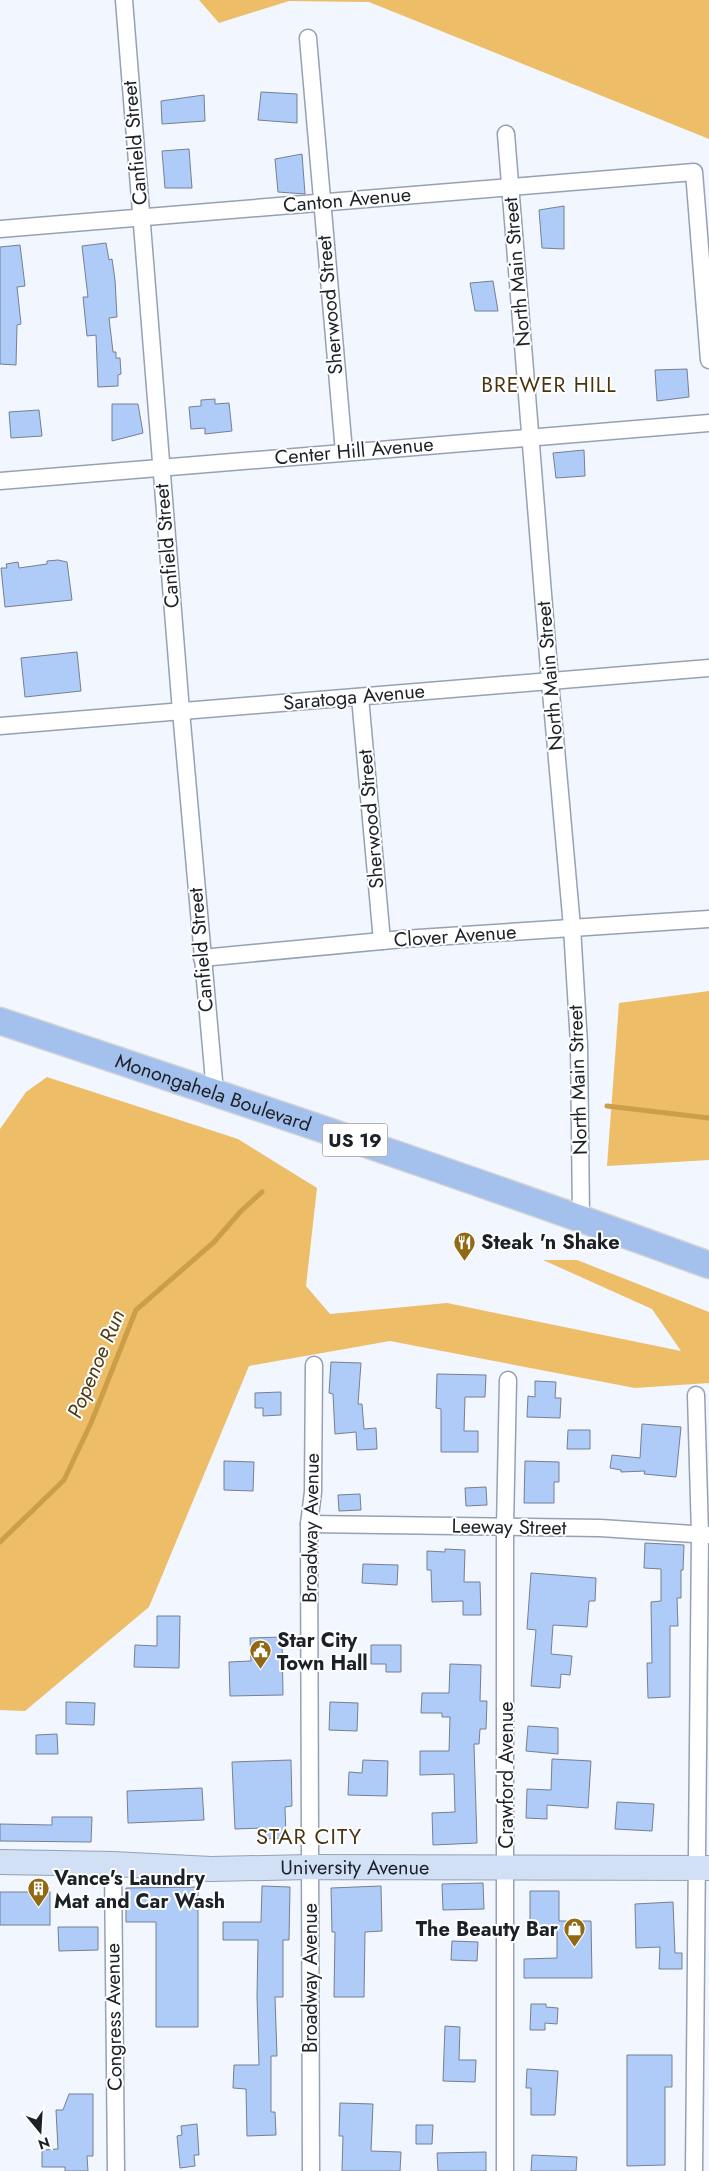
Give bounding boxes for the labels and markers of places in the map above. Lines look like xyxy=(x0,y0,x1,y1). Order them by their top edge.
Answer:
place label: Steak 'n Shake xyxy=(481,1228,620,1257)
restaurant icon: Steak 'n Shake xyxy=(453,1230,477,1261)
place label: Star City Town Hall xyxy=(277,1626,368,1678)
public building icon: Star City Town Hall xyxy=(249,1639,273,1670)
place label: Vance's Laundry Mat and Car Wash xyxy=(53,1864,225,1916)
building icon: Vance's Laundry Mat and Car Wash xyxy=(26,1877,50,1908)
place label: The Beauty Bar xyxy=(416,1915,559,1944)
shop icon: The Beauty Bar xyxy=(562,1917,586,1948)

